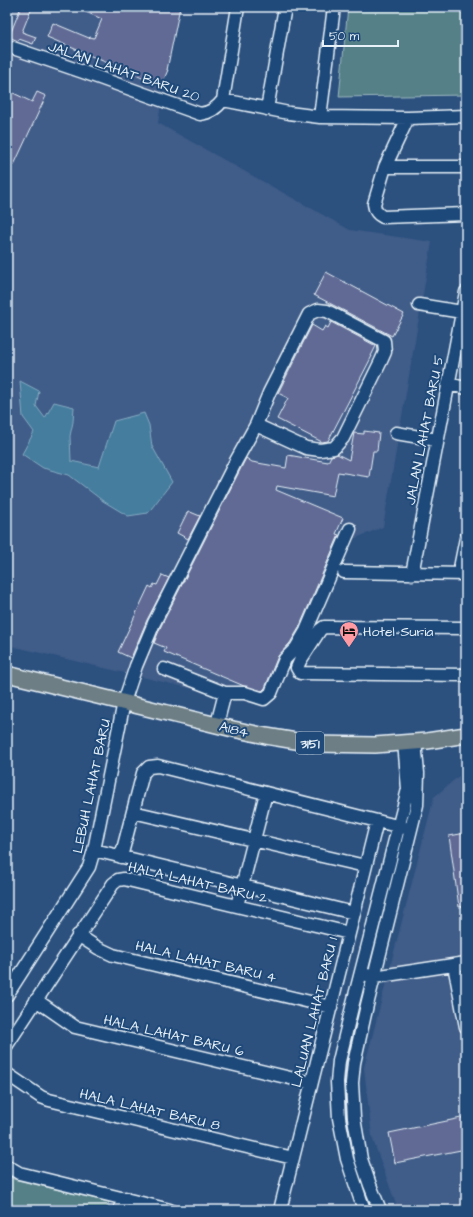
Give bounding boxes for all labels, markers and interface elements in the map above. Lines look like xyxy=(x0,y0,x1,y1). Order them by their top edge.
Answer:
scale bar xyxy=(323,22,398,48)
text: 50 m xyxy=(329,28,360,45)
street label: JALAN LAHAT BARU 20 xyxy=(45,37,202,107)
street label: JALAN LAHAT BARU 5 xyxy=(401,354,449,507)
hotel icon: Hotel Suria xyxy=(338,620,360,648)
place label: Hotel Suria xyxy=(363,622,433,642)
street label: LEBUH LAHAT BARU xyxy=(68,717,116,855)
street label: A184 xyxy=(217,717,251,743)
road number: 3151 xyxy=(296,732,324,754)
street label: HALA LAHAT BARU 2 xyxy=(126,857,269,909)
street label: LALUAN LAHAT BARU 1 xyxy=(287,935,343,1089)
street label: HALA LAHAT BARU 4 xyxy=(133,936,279,988)
street label: HALA LAHAT BARU 6 xyxy=(102,1010,246,1062)
street label: HALA LAHAT BARU 8 xyxy=(78,1084,222,1136)

